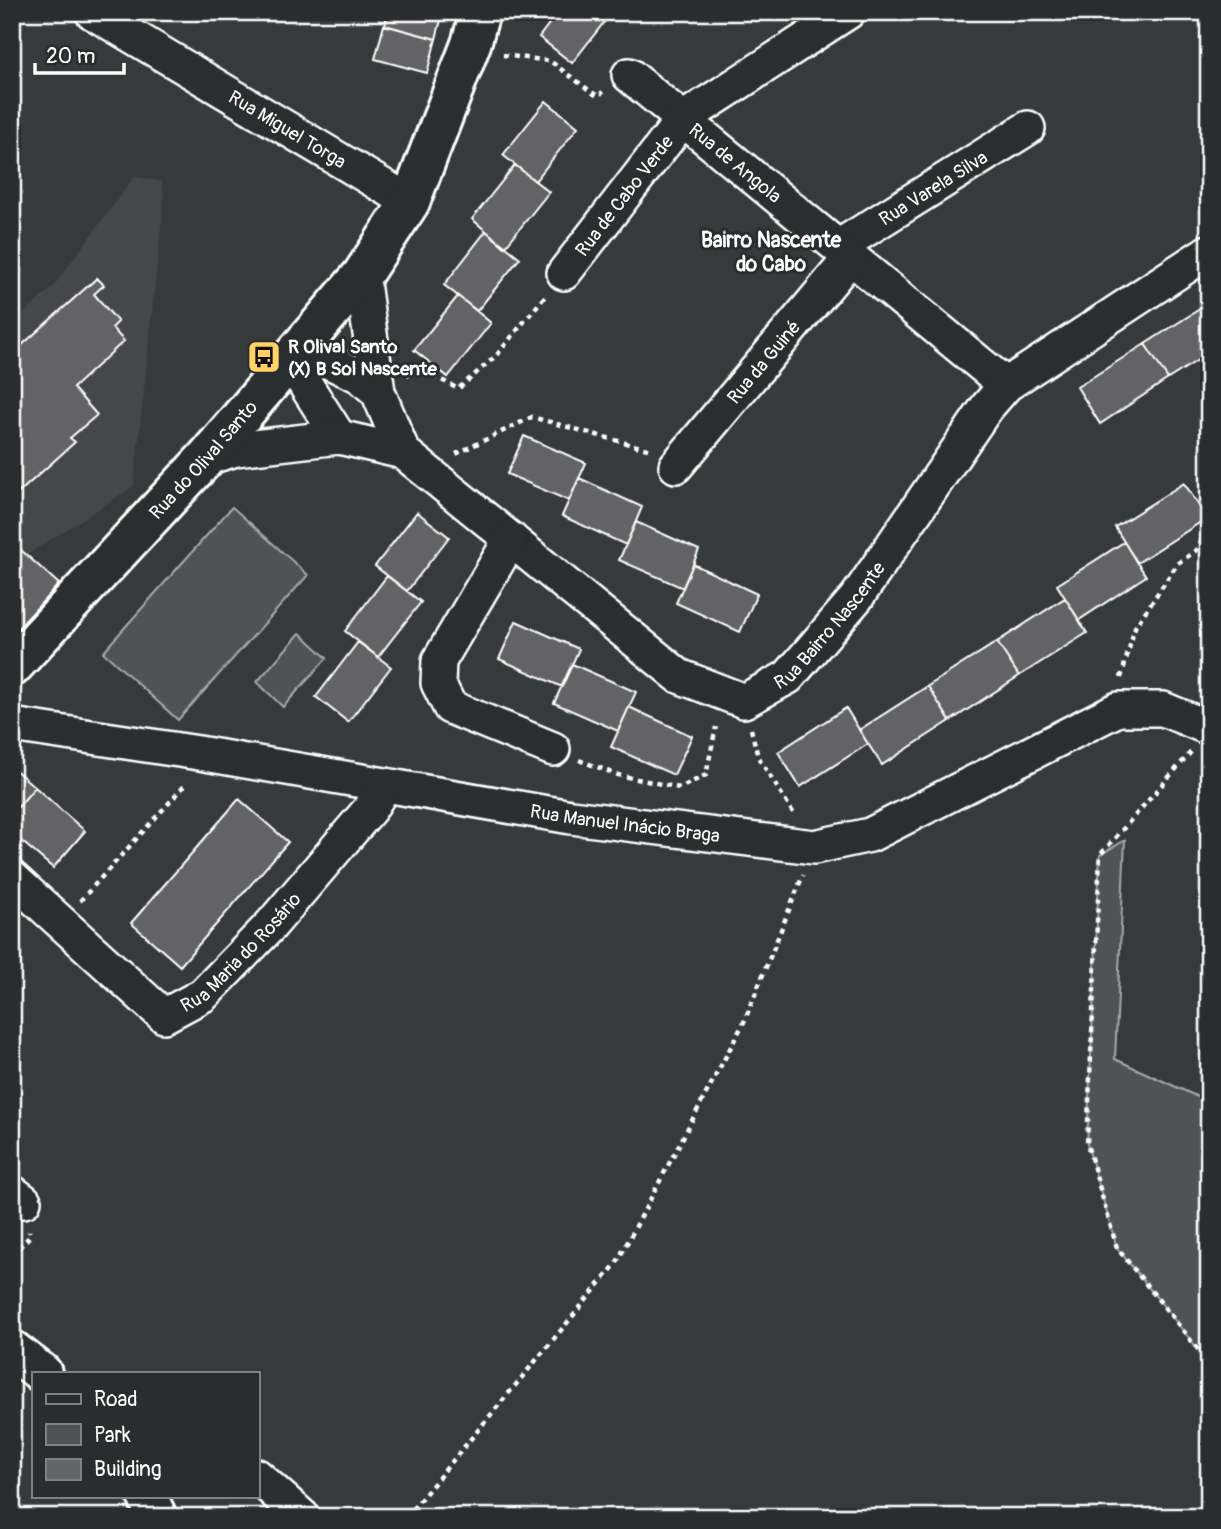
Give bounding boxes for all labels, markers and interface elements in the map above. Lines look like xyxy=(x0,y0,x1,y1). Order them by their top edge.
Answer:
scale bar xyxy=(35,32,124,76)
text: 20 m xyxy=(46,43,95,70)
street label: Rua Miguel Torga xyxy=(224,85,351,174)
street label: Rua de Angola xyxy=(684,118,786,209)
street label: Rua de Cabo Verde xyxy=(570,130,679,262)
street label: Rua Varela Silva xyxy=(875,145,992,231)
district label: Bairro Nascente do Cabo xyxy=(701,227,842,278)
street label: Rua da Guiné xyxy=(722,316,806,409)
place label: R Olival Santo (X) B Sol Nascente xyxy=(288,335,437,381)
bus stop icon: R Olival Santo (X) B Sol Nascente xyxy=(245,338,283,376)
street label: Rua do Olival Santo xyxy=(144,396,263,525)
street label: Rua Bairro Nascente xyxy=(770,557,891,695)
street label: Rua Manuel Inácio Braga xyxy=(528,799,721,848)
street label: Rua Maria do Rosário xyxy=(176,888,307,1018)
legend xyxy=(32,1372,259,1498)
text: Road xyxy=(94,1386,138,1413)
text: Park xyxy=(94,1422,131,1449)
text: Building xyxy=(94,1456,161,1483)

